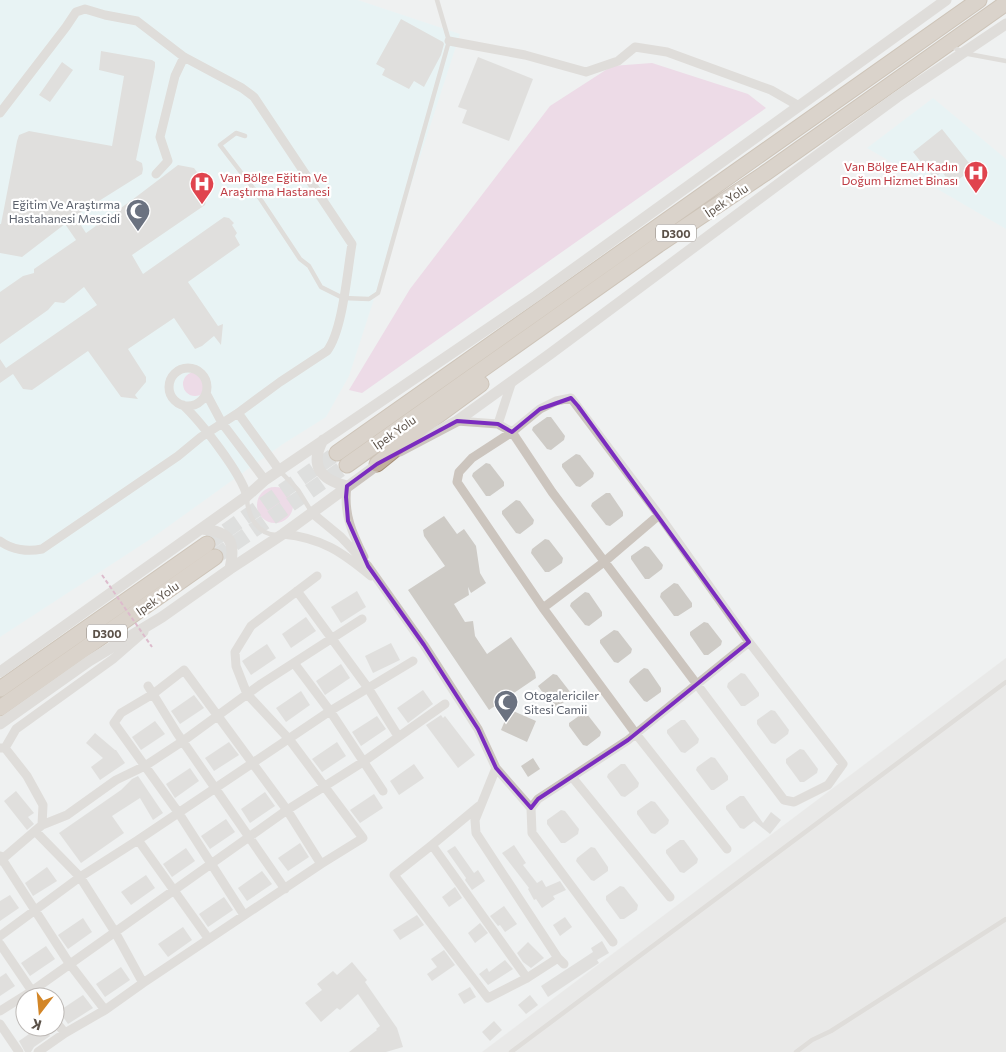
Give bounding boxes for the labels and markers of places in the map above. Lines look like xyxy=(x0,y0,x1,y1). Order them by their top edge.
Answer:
place label: Van Bölge EAH Kadın Doğum Hizmet Binası xyxy=(842,159,958,187)
hospital icon: Van Bölge EAH Kadın Doğum Hizmet Binası xyxy=(963,160,989,194)
place label: Van Bölge Eğitim Ve Araştırma Hastanesi xyxy=(220,170,330,198)
hospital icon: Van Bölge Eğitim Ve Araştırma Hastanesi xyxy=(189,171,215,205)
place label: Eğitim Ve Araştırma Hastahanesi Mescidi xyxy=(9,197,120,225)
mosque icon: Eğitim Ve Araştırma Hastahanesi Mescidi xyxy=(125,198,151,232)
place label: Otogalericiler Sitesi Camii xyxy=(524,688,599,716)
mosque icon: Otogalericiler Sitesi Camii xyxy=(493,689,519,723)

